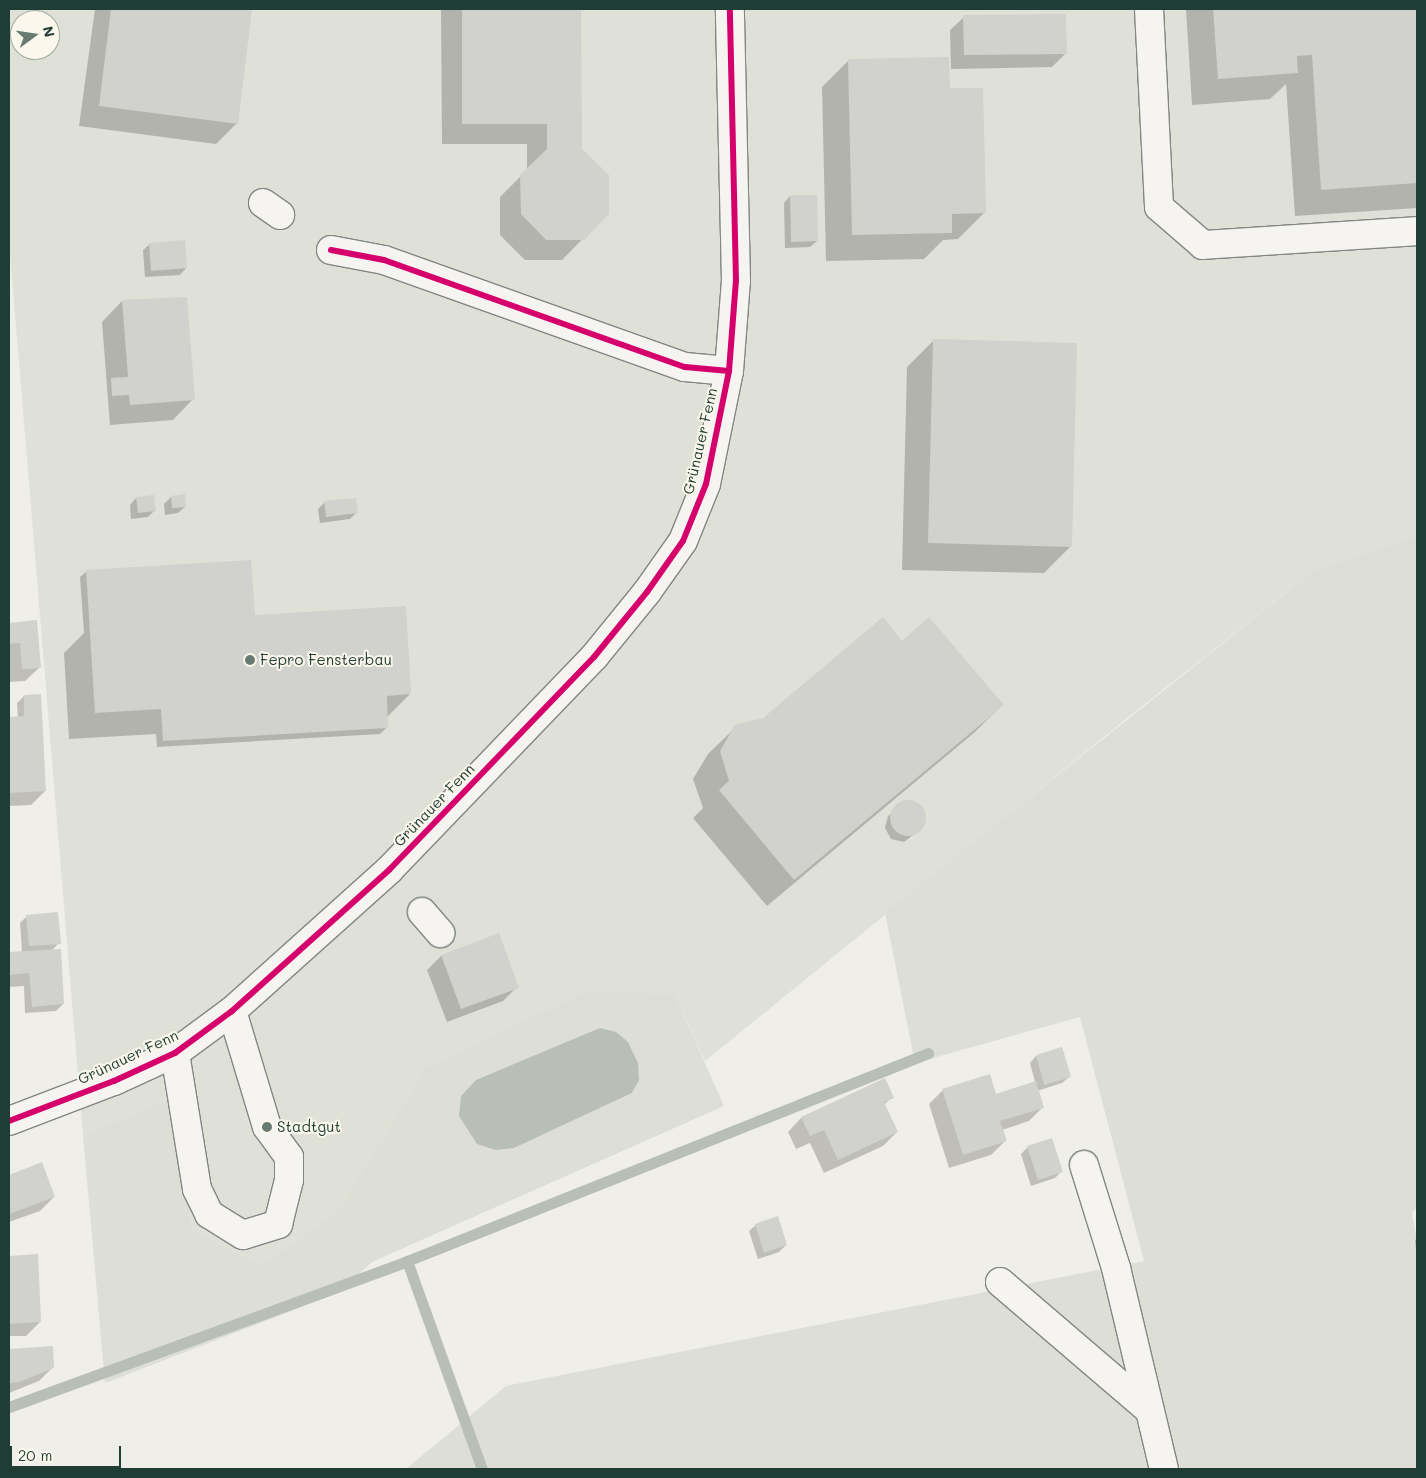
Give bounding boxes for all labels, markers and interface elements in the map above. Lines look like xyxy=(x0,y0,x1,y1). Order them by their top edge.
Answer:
north arrow xyxy=(10,10,60,60)
text: N xyxy=(39,24,60,39)
street label: Grünauer Fenn xyxy=(679,386,721,496)
place label: Fepro Fensterbau xyxy=(260,651,392,669)
marker: Fepro Fensterbau xyxy=(244,654,256,666)
street label: Grünauer Fenn xyxy=(390,760,478,850)
street label: Grünauer Fenn xyxy=(75,1026,181,1088)
place label: Stadtgut xyxy=(277,1118,341,1136)
marker: Stadtgut xyxy=(261,1121,273,1133)
scale bar xyxy=(12,1436,124,1468)
text: 20 m xyxy=(18,1445,52,1465)

